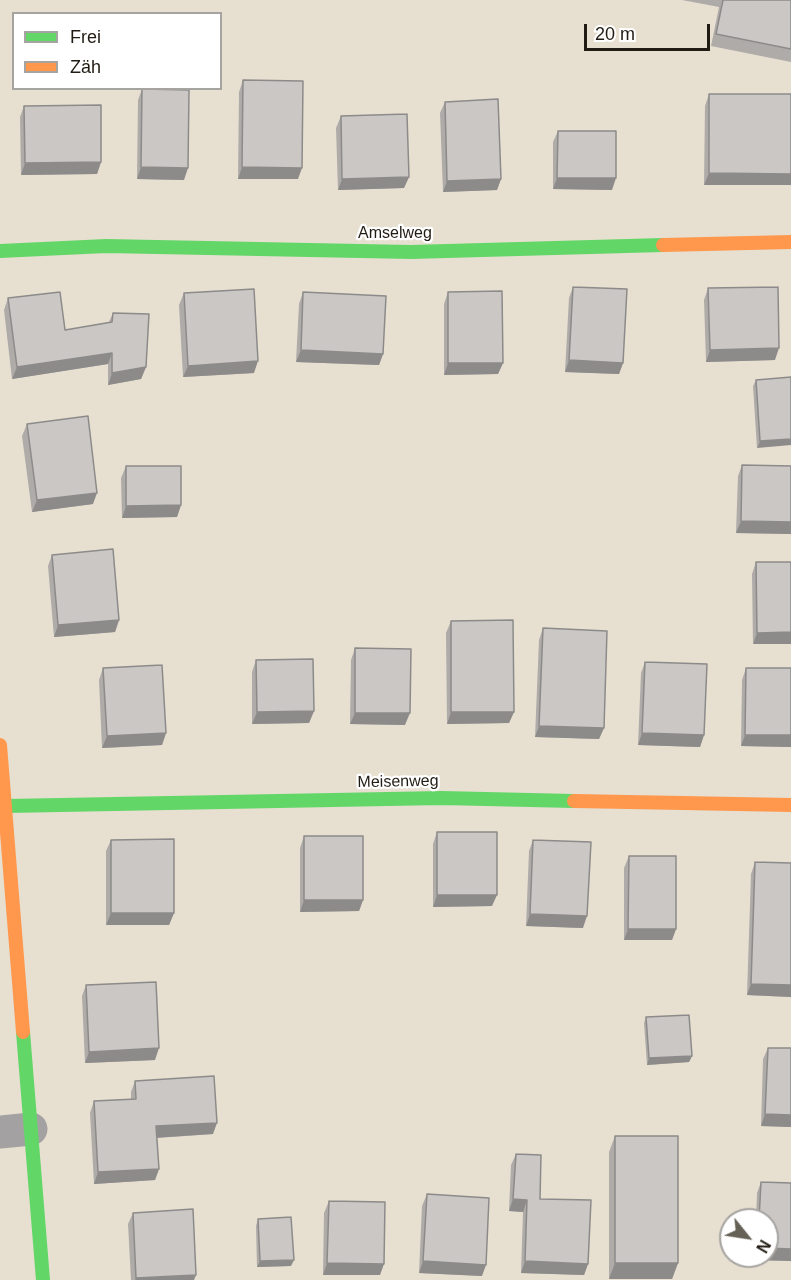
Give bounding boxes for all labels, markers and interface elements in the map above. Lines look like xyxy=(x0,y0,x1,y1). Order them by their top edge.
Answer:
legend xyxy=(12,12,222,90)
scale bar xyxy=(587,12,713,50)
text: 20 m xyxy=(595,24,635,44)
text: Frei xyxy=(70,27,101,47)
text: Zäh xyxy=(70,57,101,77)
street label: Amselweg xyxy=(358,224,432,244)
street label: Meisenweg xyxy=(357,772,439,792)
north arrow xyxy=(719,1208,779,1268)
text: N xyxy=(753,1237,774,1256)

